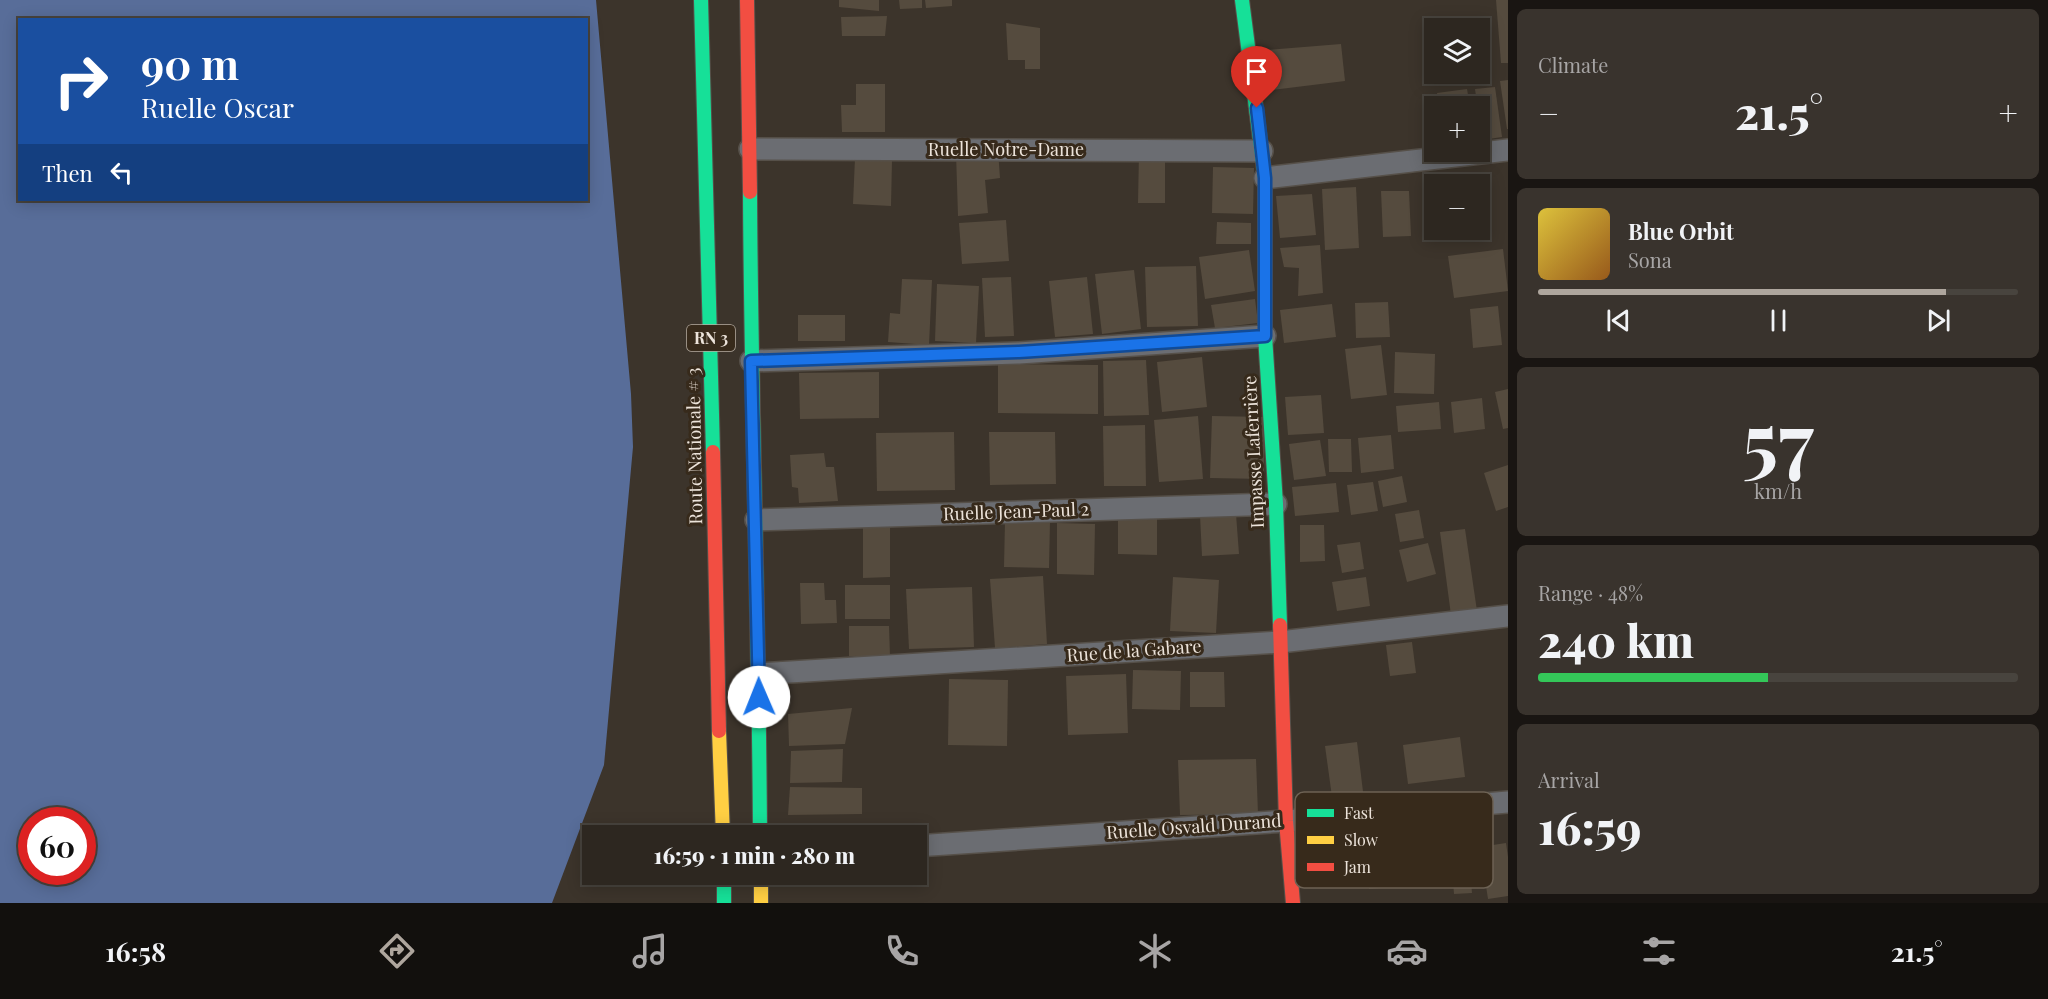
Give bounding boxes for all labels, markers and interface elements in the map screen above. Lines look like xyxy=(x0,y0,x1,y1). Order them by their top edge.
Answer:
map controls xyxy=(1424,18,1490,240)
button: layers xyxy=(1424,18,1490,84)
text: 90 m xyxy=(141,35,239,91)
icon: right xyxy=(42,42,120,120)
pin xyxy=(1231,46,1282,108)
text: Climate xyxy=(1538,51,1608,78)
icon: arrive xyxy=(1240,55,1273,88)
text: 21.5° xyxy=(1735,81,1823,141)
text: Ruelle Oscar xyxy=(141,89,294,125)
text: − xyxy=(1538,90,1559,134)
text: + xyxy=(1999,90,2018,134)
button: + xyxy=(1424,96,1490,162)
street label: Ruelle Notre-Dame xyxy=(928,137,1084,161)
icon: left xyxy=(105,156,138,189)
text: Then xyxy=(42,158,93,188)
button: − xyxy=(1424,174,1490,240)
text: Blue Orbit xyxy=(1628,216,1734,246)
text: Sona xyxy=(1628,246,1672,273)
icon: previous xyxy=(1602,304,1635,337)
icon: pause xyxy=(1762,304,1795,337)
icon: next xyxy=(1922,304,1955,337)
road number: RN 3 xyxy=(687,325,735,351)
street label: Route Nationale # 3 xyxy=(681,367,707,525)
street label: Impasse Laferrière xyxy=(1237,375,1269,529)
text: 57 xyxy=(1742,386,1814,490)
text: km/h xyxy=(1754,477,1802,504)
street label: Ruelle Jean-Paul 2 xyxy=(943,496,1089,526)
text: Range · 48% xyxy=(1538,579,1643,606)
text: 240 km xyxy=(1538,609,1694,669)
street label: Rue de la Gabare xyxy=(1066,633,1202,667)
position arrow xyxy=(727,665,791,729)
text: Arrival xyxy=(1538,766,1600,793)
legend xyxy=(1295,792,1493,888)
text: 16:59 xyxy=(1538,796,1642,856)
text: Fast xyxy=(1344,802,1374,823)
speed limit sign: 60 xyxy=(18,807,96,885)
street label: Ruelle Osvald Durand xyxy=(1106,808,1283,844)
text: Slow xyxy=(1344,829,1379,850)
text: 16:59 · 1 min · 280 m xyxy=(654,840,855,870)
text: Jam xyxy=(1343,856,1371,877)
icon: directions xyxy=(376,930,418,972)
icon: music xyxy=(629,930,671,972)
icon: phone xyxy=(881,930,923,972)
icon: climate xyxy=(1134,930,1176,972)
icon: car xyxy=(1386,930,1428,972)
icon: filters xyxy=(1638,930,1680,972)
text: 16:58 xyxy=(105,933,166,969)
text: 21.5° xyxy=(1891,933,1943,969)

